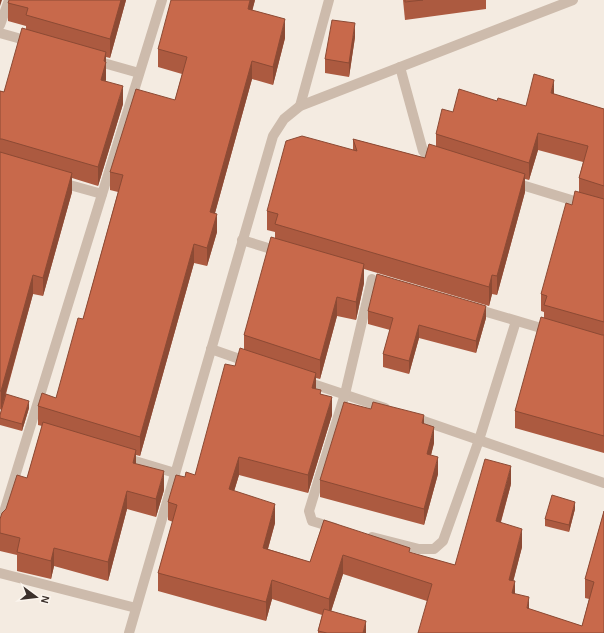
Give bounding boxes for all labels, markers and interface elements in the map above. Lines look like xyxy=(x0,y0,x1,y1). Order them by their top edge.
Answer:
north arrow xyxy=(16,577,56,617)
text: N xyxy=(38,594,52,605)

